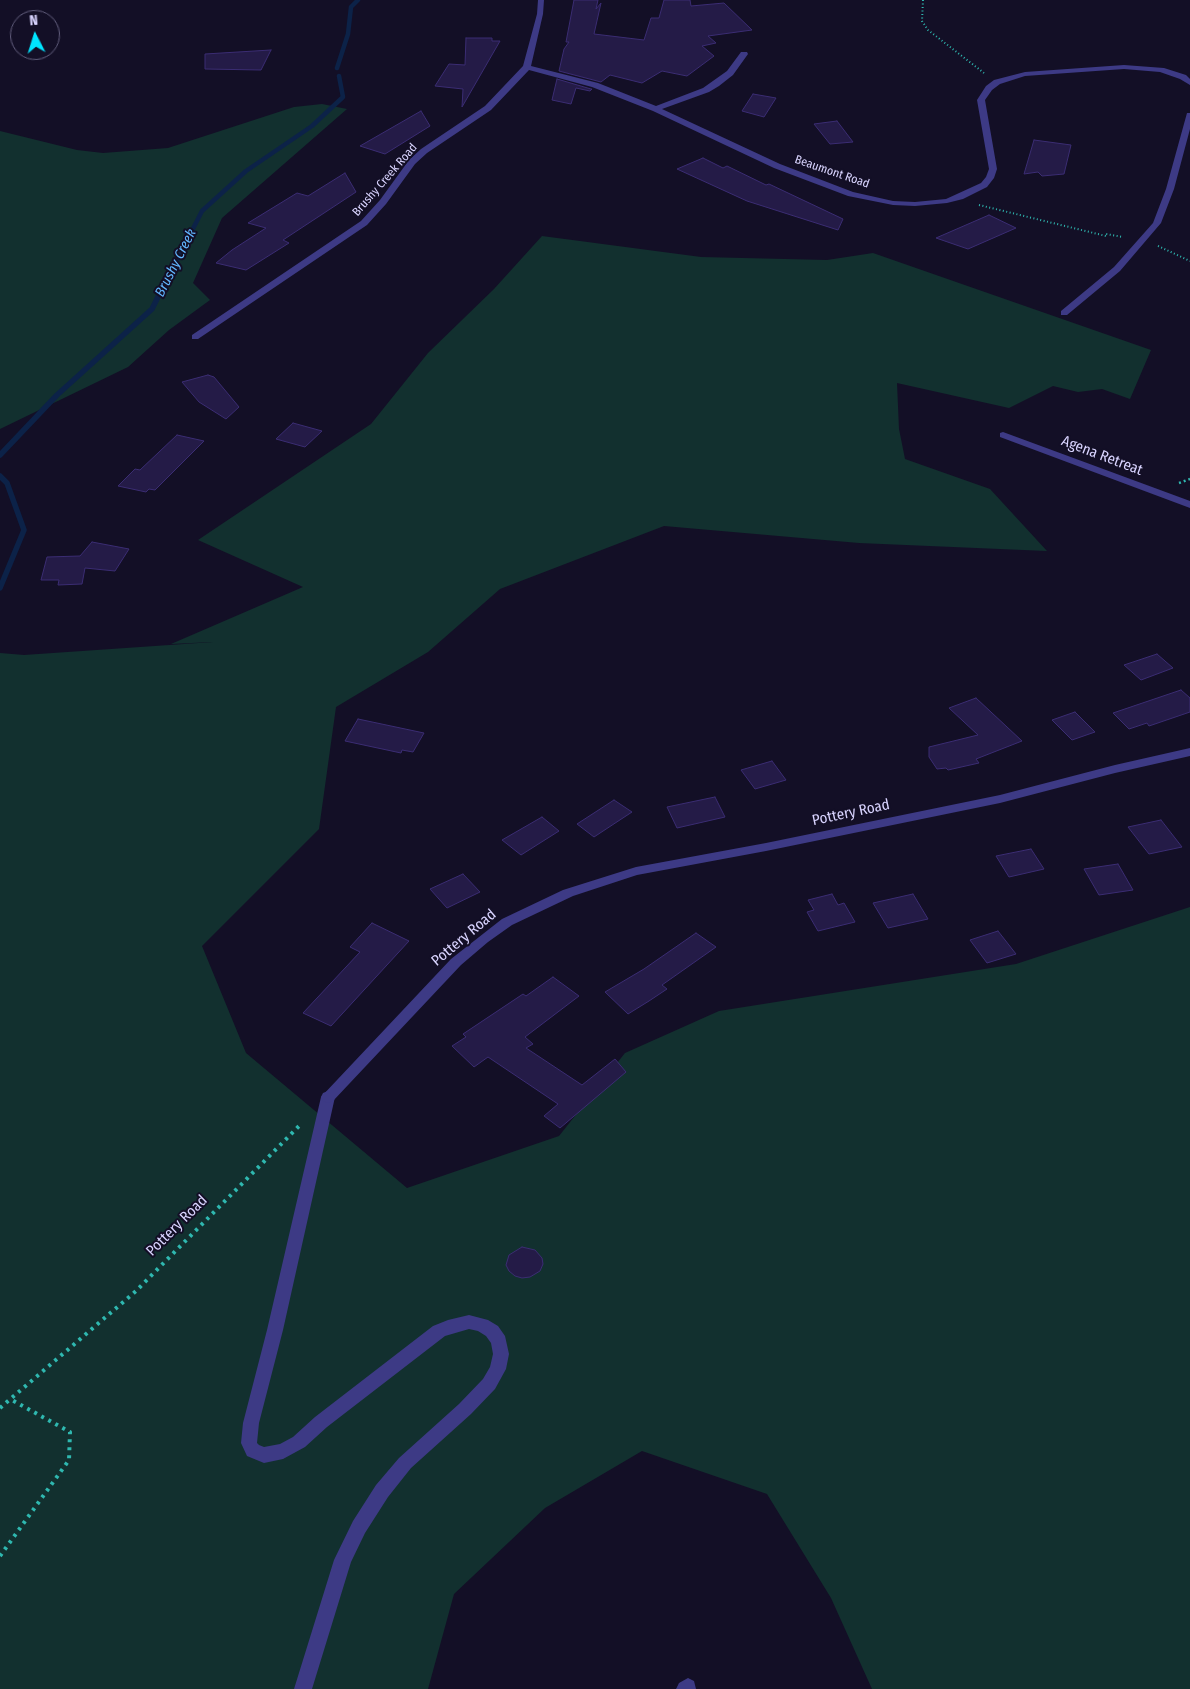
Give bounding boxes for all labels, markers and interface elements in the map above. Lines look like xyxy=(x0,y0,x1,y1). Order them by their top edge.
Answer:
north arrow xyxy=(10,10,60,60)
text: N xyxy=(29,12,39,29)
street label: Brushy Creek Road xyxy=(350,141,420,219)
street label: Beaumont Road xyxy=(793,152,871,192)
water label: Brushy Creek xyxy=(152,226,200,300)
street label: Agena Retreat xyxy=(1059,432,1145,480)
street label: Pottery Road xyxy=(811,796,891,830)
street label: Pottery Road xyxy=(428,906,500,970)
street label: Pottery Road xyxy=(143,1192,211,1260)

